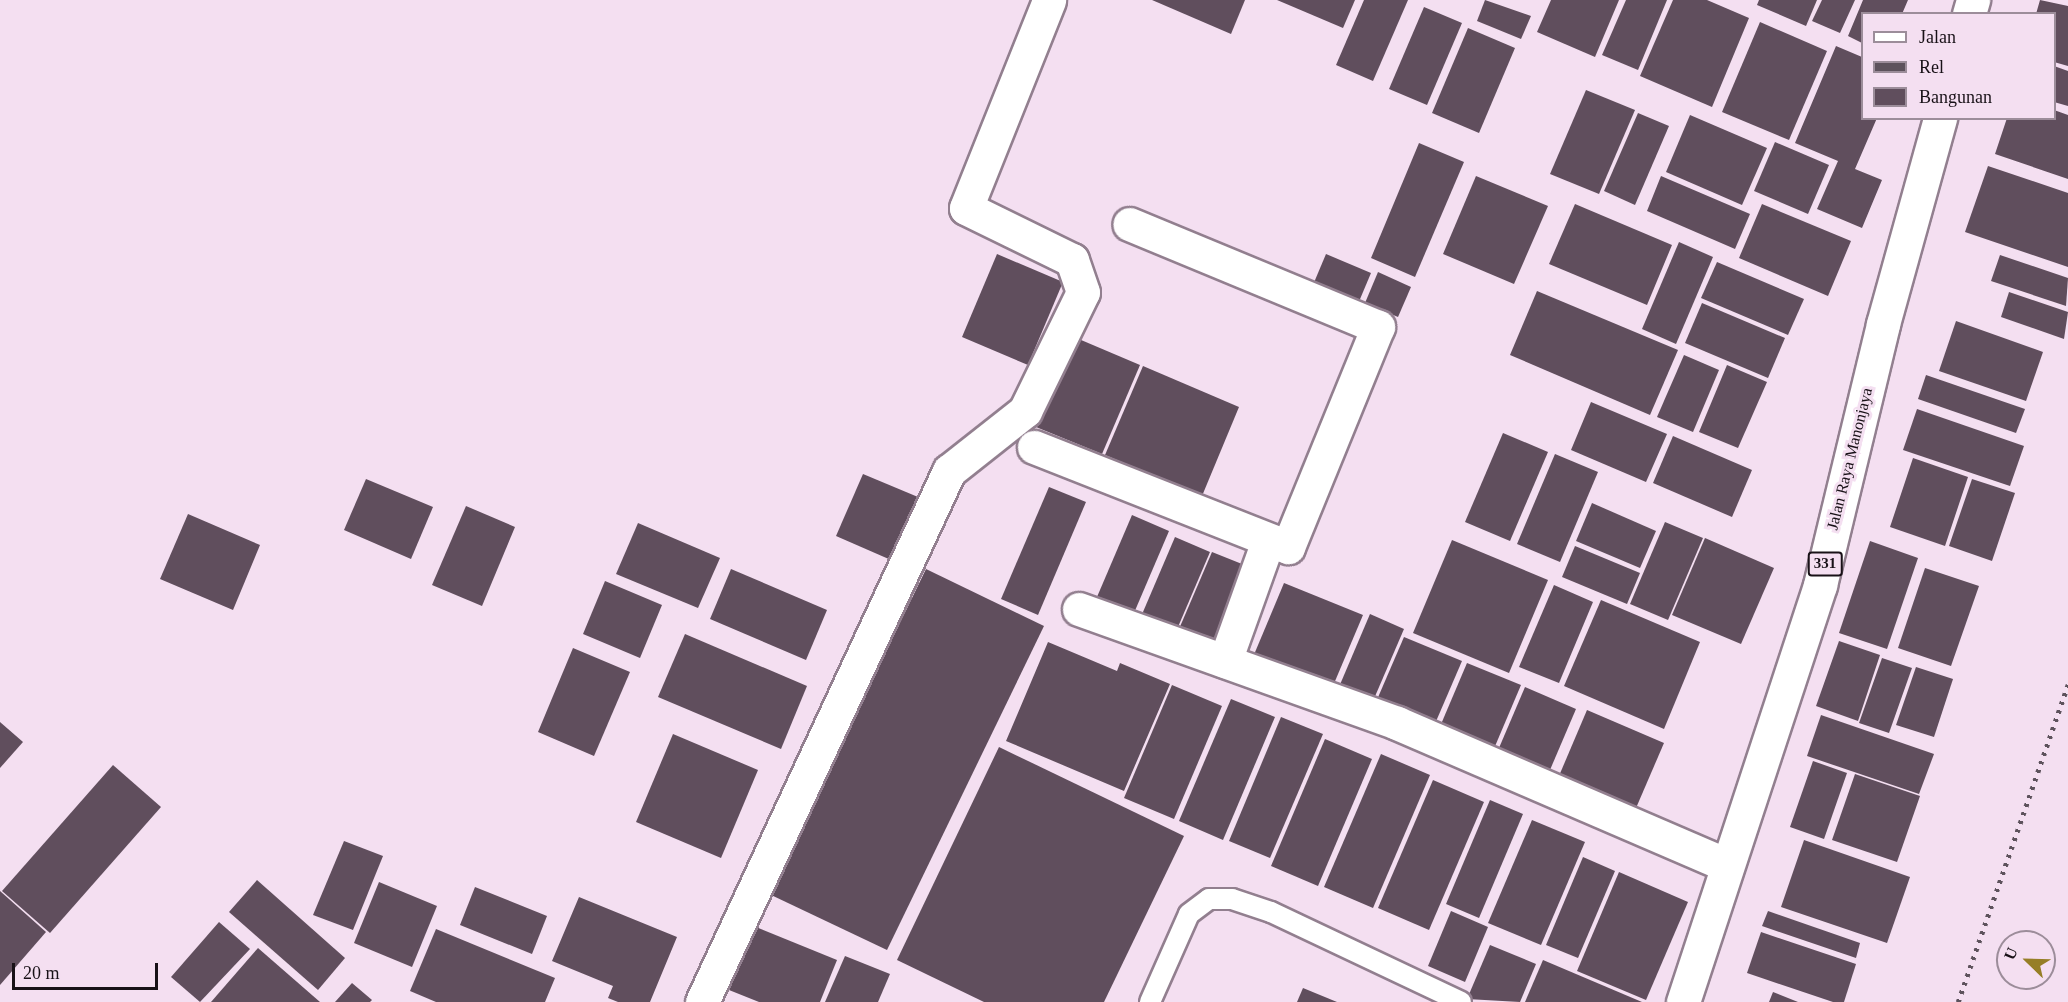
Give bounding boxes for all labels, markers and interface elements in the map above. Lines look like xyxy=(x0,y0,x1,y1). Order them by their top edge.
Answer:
legend xyxy=(1861,12,2056,120)
text: Jalan xyxy=(1919,27,1956,47)
text: Rel xyxy=(1919,57,1944,77)
text: Bangunan xyxy=(1919,87,1992,107)
street label: Jalan Raya Manonjaya xyxy=(1823,386,1877,532)
road number: 331 xyxy=(1807,552,1843,576)
north arrow xyxy=(1996,930,2056,990)
text: U xyxy=(2001,945,2021,962)
scale bar xyxy=(15,951,160,989)
text: 20 m xyxy=(23,963,60,983)

